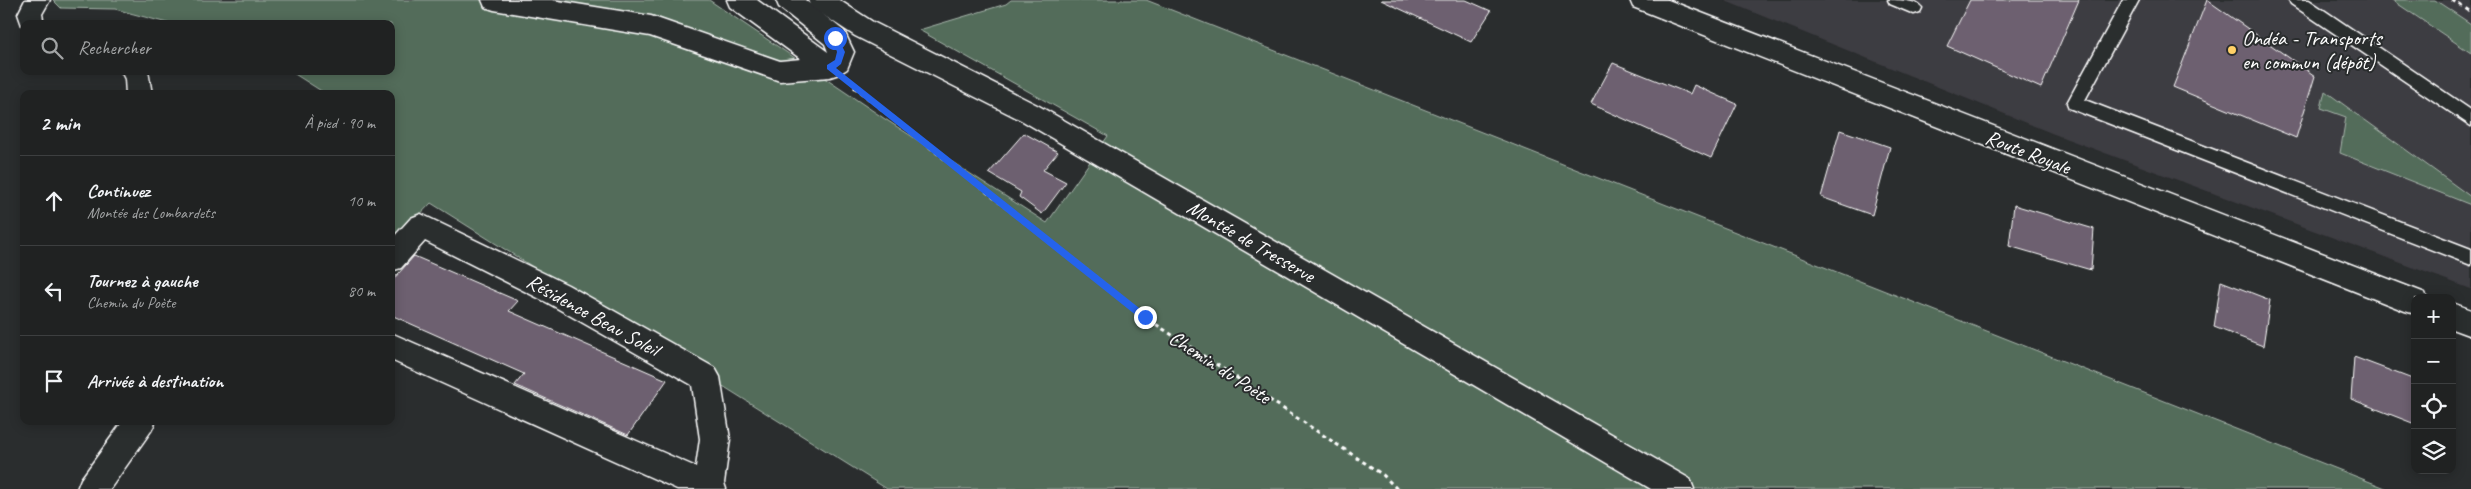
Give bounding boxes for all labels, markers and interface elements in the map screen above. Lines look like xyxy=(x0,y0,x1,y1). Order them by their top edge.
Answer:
search box xyxy=(20,20,395,75)
place label: Ondéa - Transports en commun (dépôt) xyxy=(2242,25,2383,75)
route start xyxy=(824,27,847,50)
icon: search xyxy=(38,34,66,62)
text: Rechercher xyxy=(78,36,151,60)
marker: Ondéa - Transports en commun (dépôt) xyxy=(2226,44,2238,56)
text: 2 min xyxy=(40,110,80,136)
text: À pied · 90 m xyxy=(305,113,375,133)
street label: Route Royale xyxy=(1982,124,2075,180)
text: Continuez xyxy=(87,179,150,203)
icon: ahead xyxy=(40,187,68,215)
text: 10 m xyxy=(348,191,375,211)
street label: Montée de Tresserve xyxy=(1182,194,1321,289)
text: Montée des Lombardets xyxy=(87,203,215,223)
street label: Résidence Beau Soleil xyxy=(522,268,667,364)
text: Tournez à gauche xyxy=(87,269,198,293)
icon: left xyxy=(40,277,68,305)
text: 80 m xyxy=(348,281,375,301)
text: Chemin du Poète xyxy=(87,293,175,313)
map controls xyxy=(2411,294,2456,474)
button: + xyxy=(2411,294,2456,339)
route end xyxy=(1134,306,1157,329)
street label: Chemin du Poète xyxy=(1164,324,1278,411)
button: − xyxy=(2411,339,2456,384)
icon: arrive xyxy=(40,367,68,395)
text: Arrivée à destination xyxy=(87,369,223,393)
button: locate xyxy=(2411,384,2456,429)
button: layers xyxy=(2411,429,2456,474)

